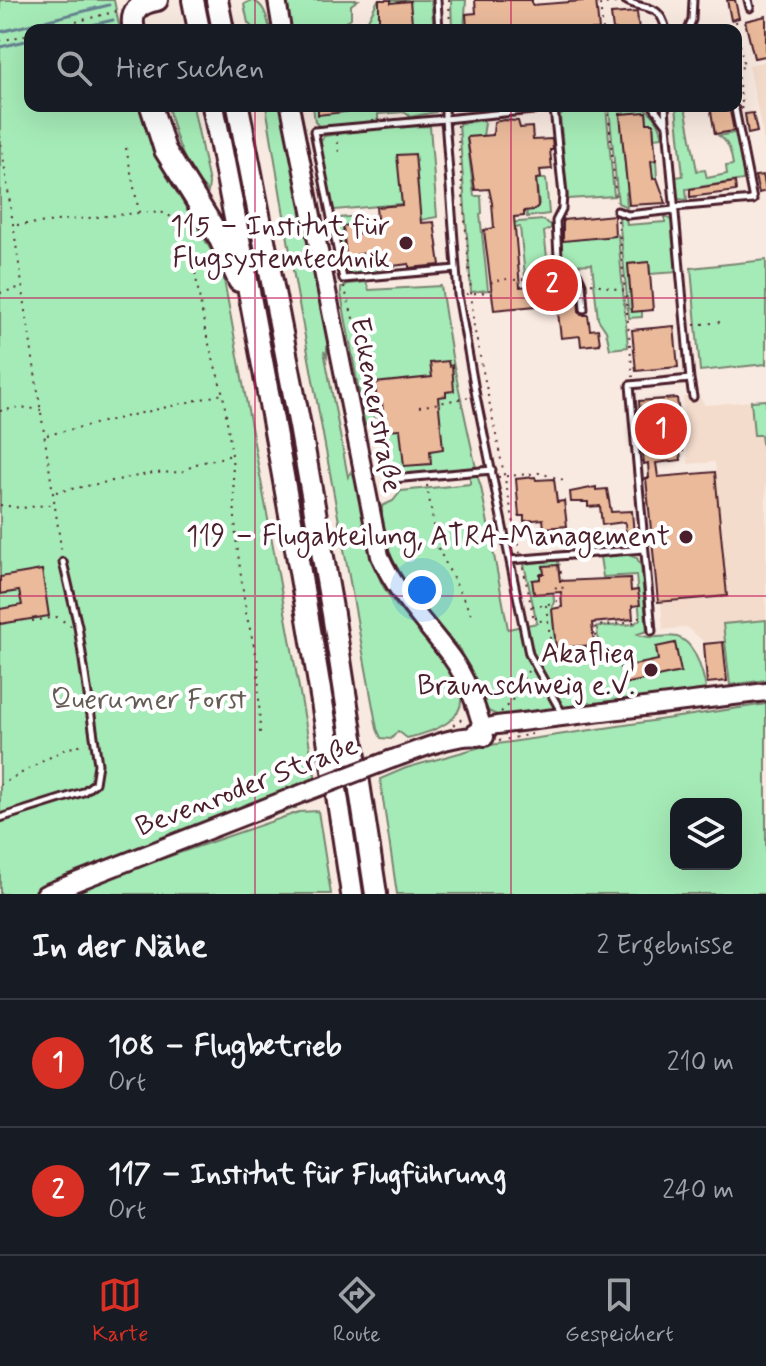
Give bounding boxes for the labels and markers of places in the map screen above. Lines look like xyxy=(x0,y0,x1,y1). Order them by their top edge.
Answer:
place label: 115 – Institut für Flugsystemtechnik xyxy=(170,209,390,280)
marker: 115 – Institut für Flugsystemtechnik xyxy=(397,234,415,252)
pin: 2 xyxy=(526,255,578,315)
pin: 1 xyxy=(635,399,687,459)
place label: 119 – Flugabteilung, ATRA-Management xyxy=(186,519,670,558)
marker: 119 – Flugabteilung, ATRA-Management xyxy=(677,528,695,546)
place label: Akaflieg Braunschweig e.V. xyxy=(417,636,635,705)
marker: Akaflieg Braunschweig e.V. xyxy=(642,661,660,679)

